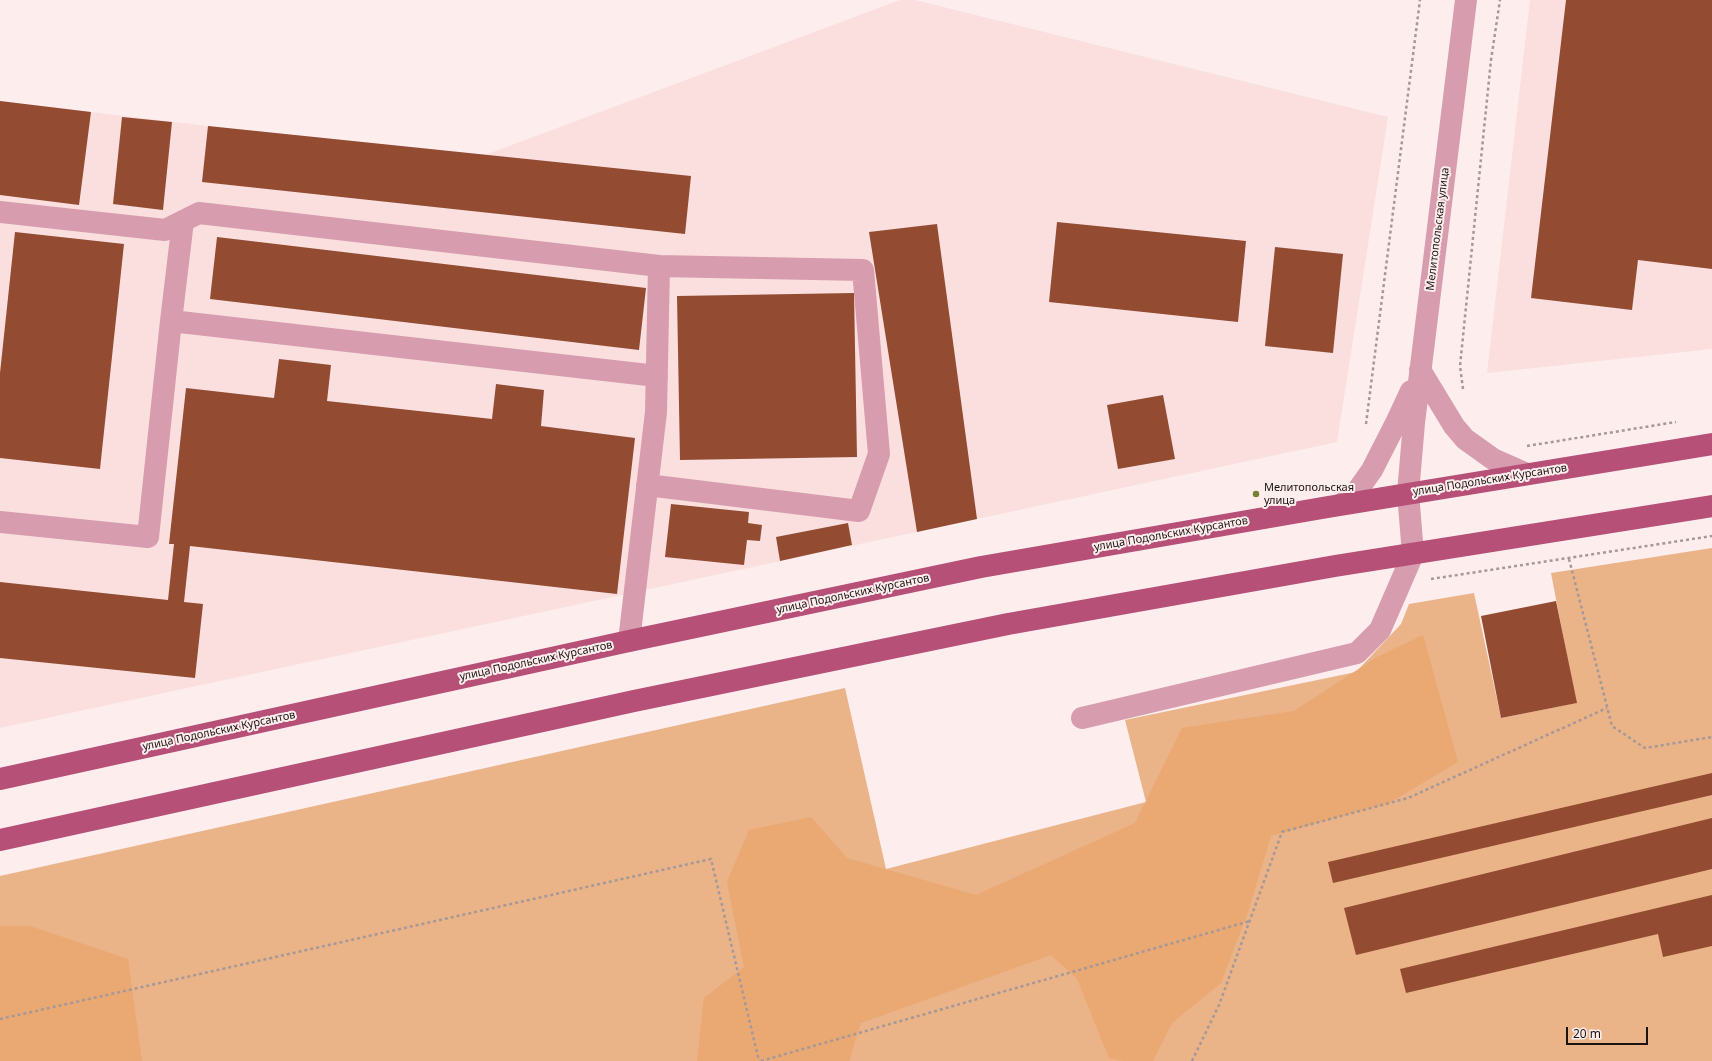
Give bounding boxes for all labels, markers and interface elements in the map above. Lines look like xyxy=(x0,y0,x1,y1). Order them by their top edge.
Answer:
street label: Мелитопольская улица xyxy=(1424,167,1452,291)
street label: улица Подольских Курсантов xyxy=(1412,461,1568,499)
place label: Мелитопольская улица xyxy=(1264,481,1354,507)
marker: Мелитопольская улица xyxy=(1251,489,1261,499)
street label: улица Подольских Курсантов xyxy=(1093,514,1249,554)
street label: улица Подольских Курсантов xyxy=(775,571,931,617)
street label: улица Подольских Курсантов xyxy=(458,638,614,684)
street label: улица Подольских Курсантов xyxy=(141,708,297,754)
scale bar xyxy=(1568,1019,1650,1045)
text: 20 m xyxy=(1573,1025,1601,1042)

